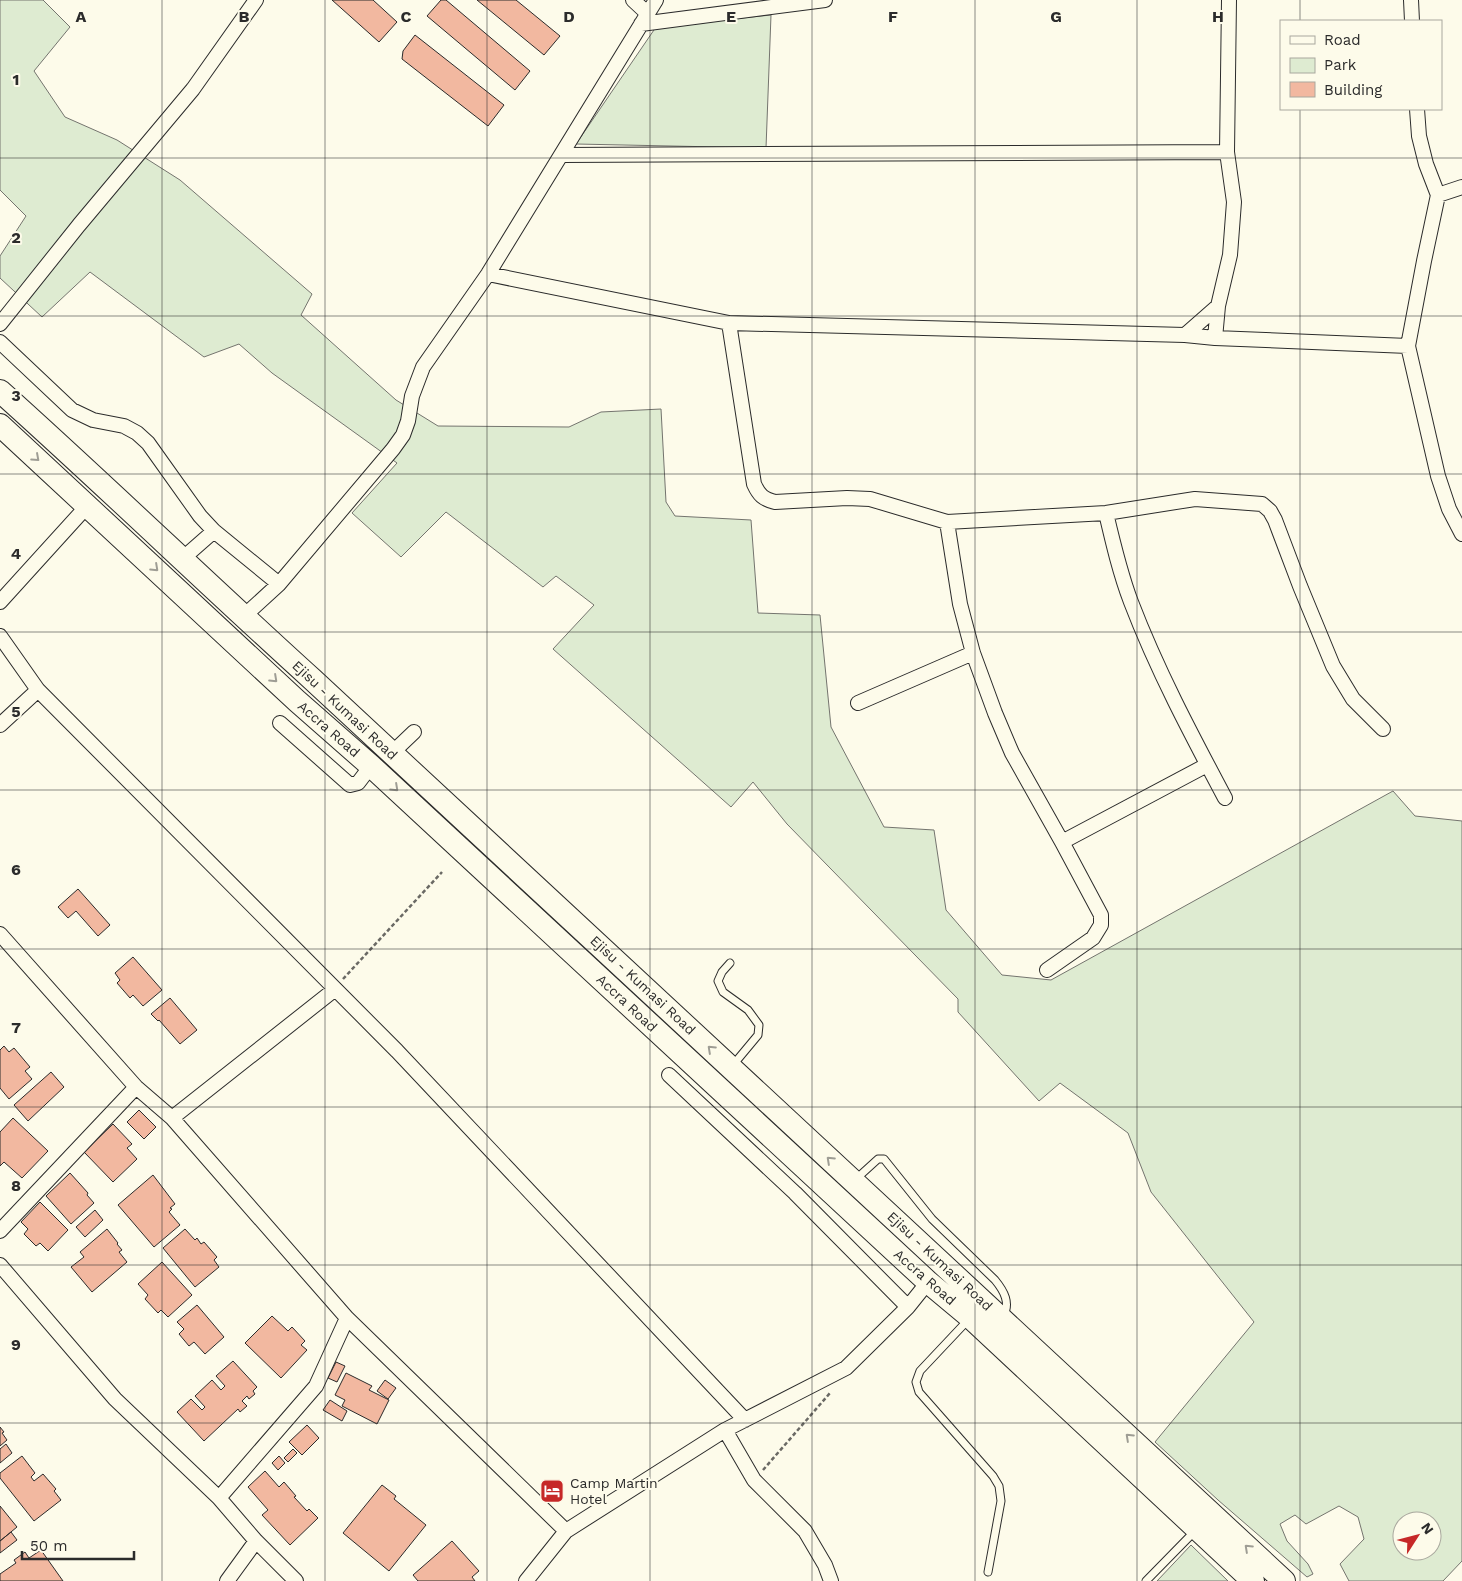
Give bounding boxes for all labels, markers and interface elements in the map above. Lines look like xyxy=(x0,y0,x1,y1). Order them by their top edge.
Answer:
text: A xyxy=(76,7,87,26)
text: B xyxy=(239,7,250,26)
text: C xyxy=(401,7,412,26)
text: D xyxy=(563,7,575,26)
text: E xyxy=(726,7,736,26)
text: F xyxy=(888,7,898,26)
text: G xyxy=(1050,7,1062,26)
text: H xyxy=(1212,7,1224,26)
legend xyxy=(1280,20,1442,110)
text: Road xyxy=(1324,31,1361,49)
text: Park xyxy=(1324,56,1357,74)
text: 1 xyxy=(13,70,19,89)
text: Building xyxy=(1324,81,1382,99)
text: 2 xyxy=(11,228,21,247)
text: 3 xyxy=(11,386,21,405)
one-way arrow xyxy=(30,452,39,461)
text: 4 xyxy=(11,544,21,563)
one-way arrow xyxy=(149,562,158,571)
street label: Ejisu - Kumasi Road xyxy=(289,657,401,763)
one-way arrow xyxy=(268,673,277,682)
street label: Accra Road xyxy=(295,698,363,760)
text: 5 xyxy=(11,702,21,721)
one-way arrow xyxy=(389,782,398,791)
text: 6 xyxy=(11,860,21,879)
street label: Ejisu - Kumasi Road xyxy=(587,932,699,1038)
street label: Accra Road xyxy=(593,971,661,1035)
text: 7 xyxy=(11,1018,21,1037)
one-way arrow xyxy=(708,1046,717,1055)
one-way arrow xyxy=(827,1157,836,1166)
text: 8 xyxy=(11,1176,21,1195)
street label: Ejisu - Kumasi Road xyxy=(884,1208,996,1314)
street label: Accra Road xyxy=(891,1246,959,1308)
text: 9 xyxy=(11,1335,21,1354)
one-way arrow xyxy=(1126,1434,1135,1443)
place label: Camp Martin Hotel xyxy=(570,1475,658,1507)
hotel icon: Camp Martin Hotel xyxy=(539,1478,565,1504)
north arrow xyxy=(1392,1511,1442,1561)
text: N xyxy=(1418,1519,1437,1537)
scale bar xyxy=(22,1528,135,1560)
text: 50 m xyxy=(30,1537,67,1555)
one-way arrow xyxy=(1245,1545,1254,1554)

